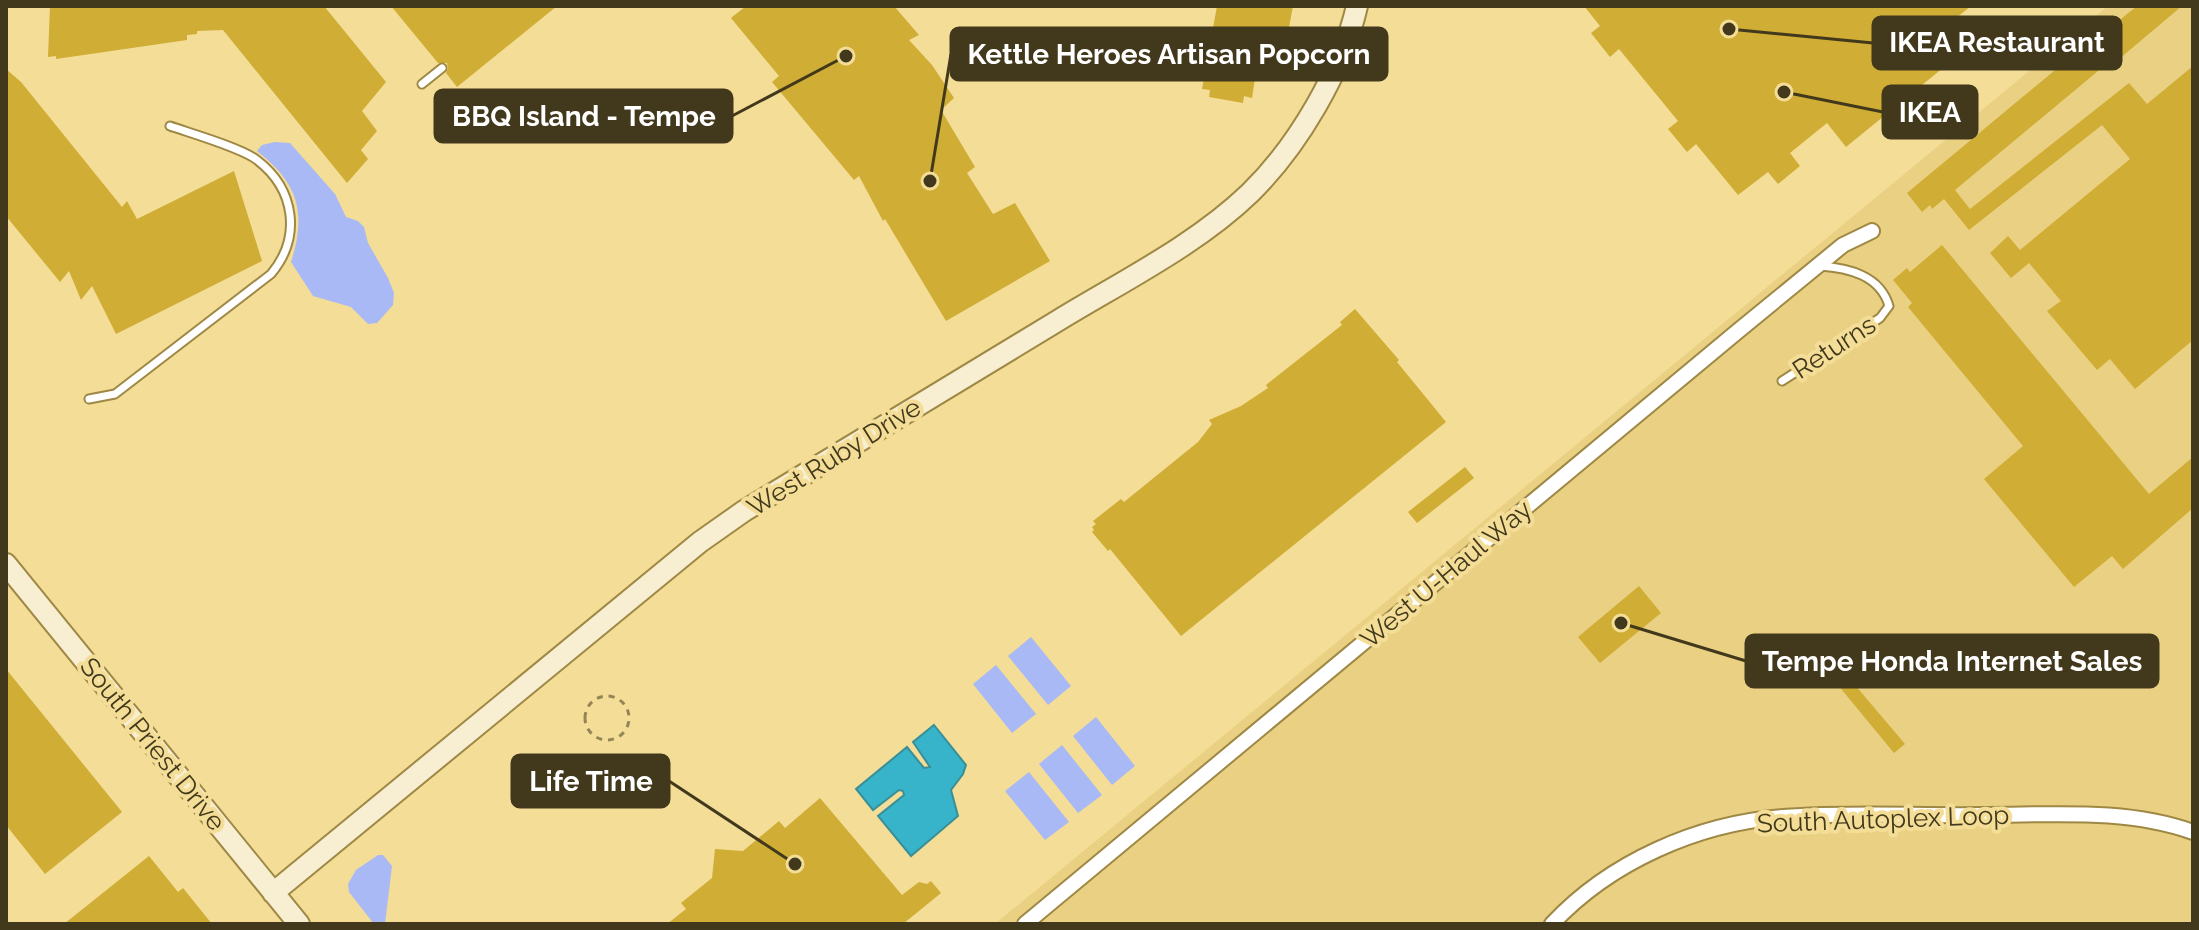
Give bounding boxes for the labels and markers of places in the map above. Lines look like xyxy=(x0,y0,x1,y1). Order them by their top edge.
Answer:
callout: IKEA Restaurant xyxy=(1873,17,2121,69)
callout: Kettle Heroes Artisan Popcorn xyxy=(951,28,1387,80)
callout: IKEA xyxy=(1883,86,1977,138)
callout: BBQ Island - Tempe xyxy=(435,90,732,142)
callout: Tempe Honda Internet Sales xyxy=(1746,635,2158,687)
callout: Life Time xyxy=(512,755,669,807)

